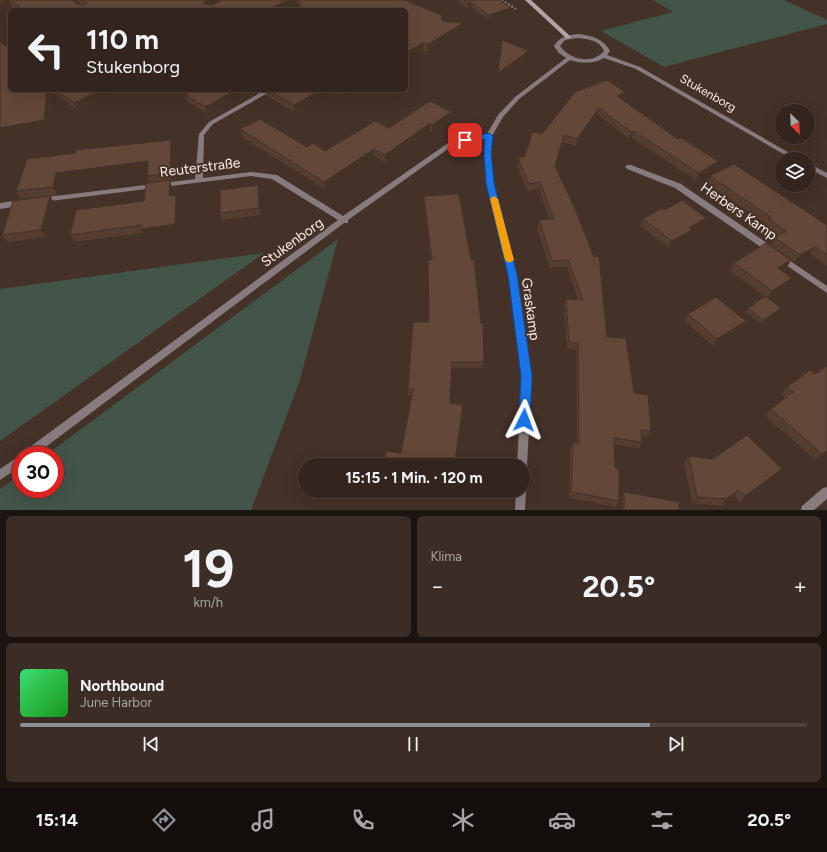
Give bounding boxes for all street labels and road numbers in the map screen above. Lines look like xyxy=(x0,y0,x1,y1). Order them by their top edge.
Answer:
street label: Stukenborg xyxy=(677,71,739,115)
street label: Reuterstraße xyxy=(159,154,242,181)
street label: Herbers Kamp xyxy=(697,179,780,244)
street label: Stukenborg xyxy=(258,214,327,271)
street label: Graskamp xyxy=(518,277,543,341)

